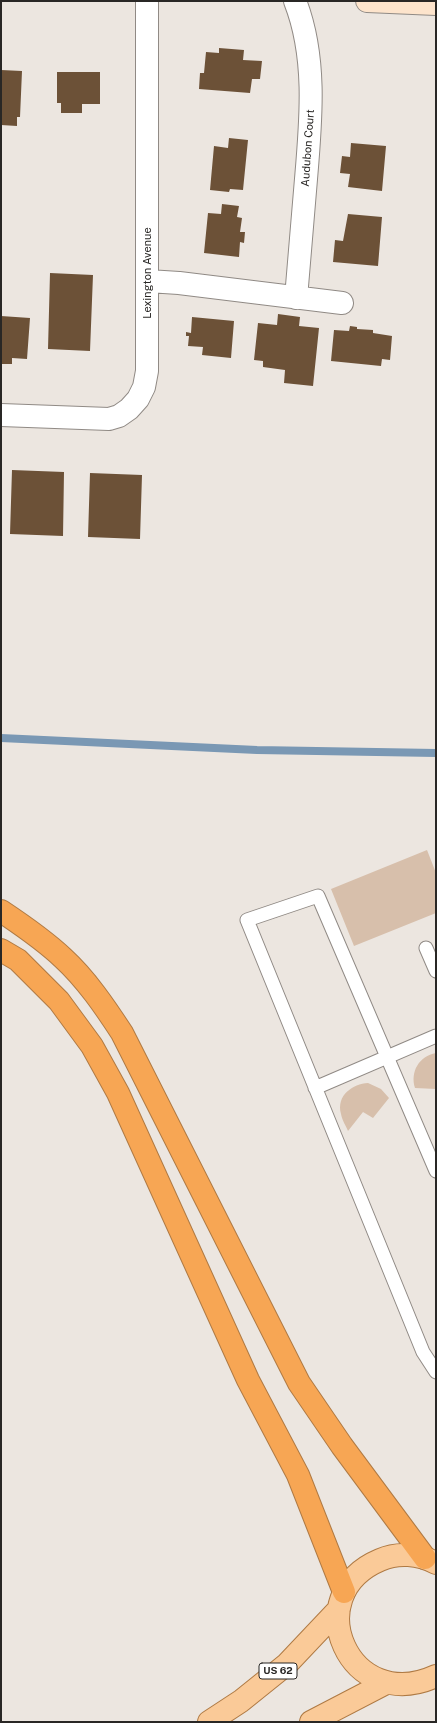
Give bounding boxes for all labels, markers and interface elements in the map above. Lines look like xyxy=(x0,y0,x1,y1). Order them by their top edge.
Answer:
street label: Audubon Court xyxy=(299,109,317,187)
street label: Lexington Avenue xyxy=(141,227,155,319)
road number: US 62 xyxy=(259,1663,297,1679)

